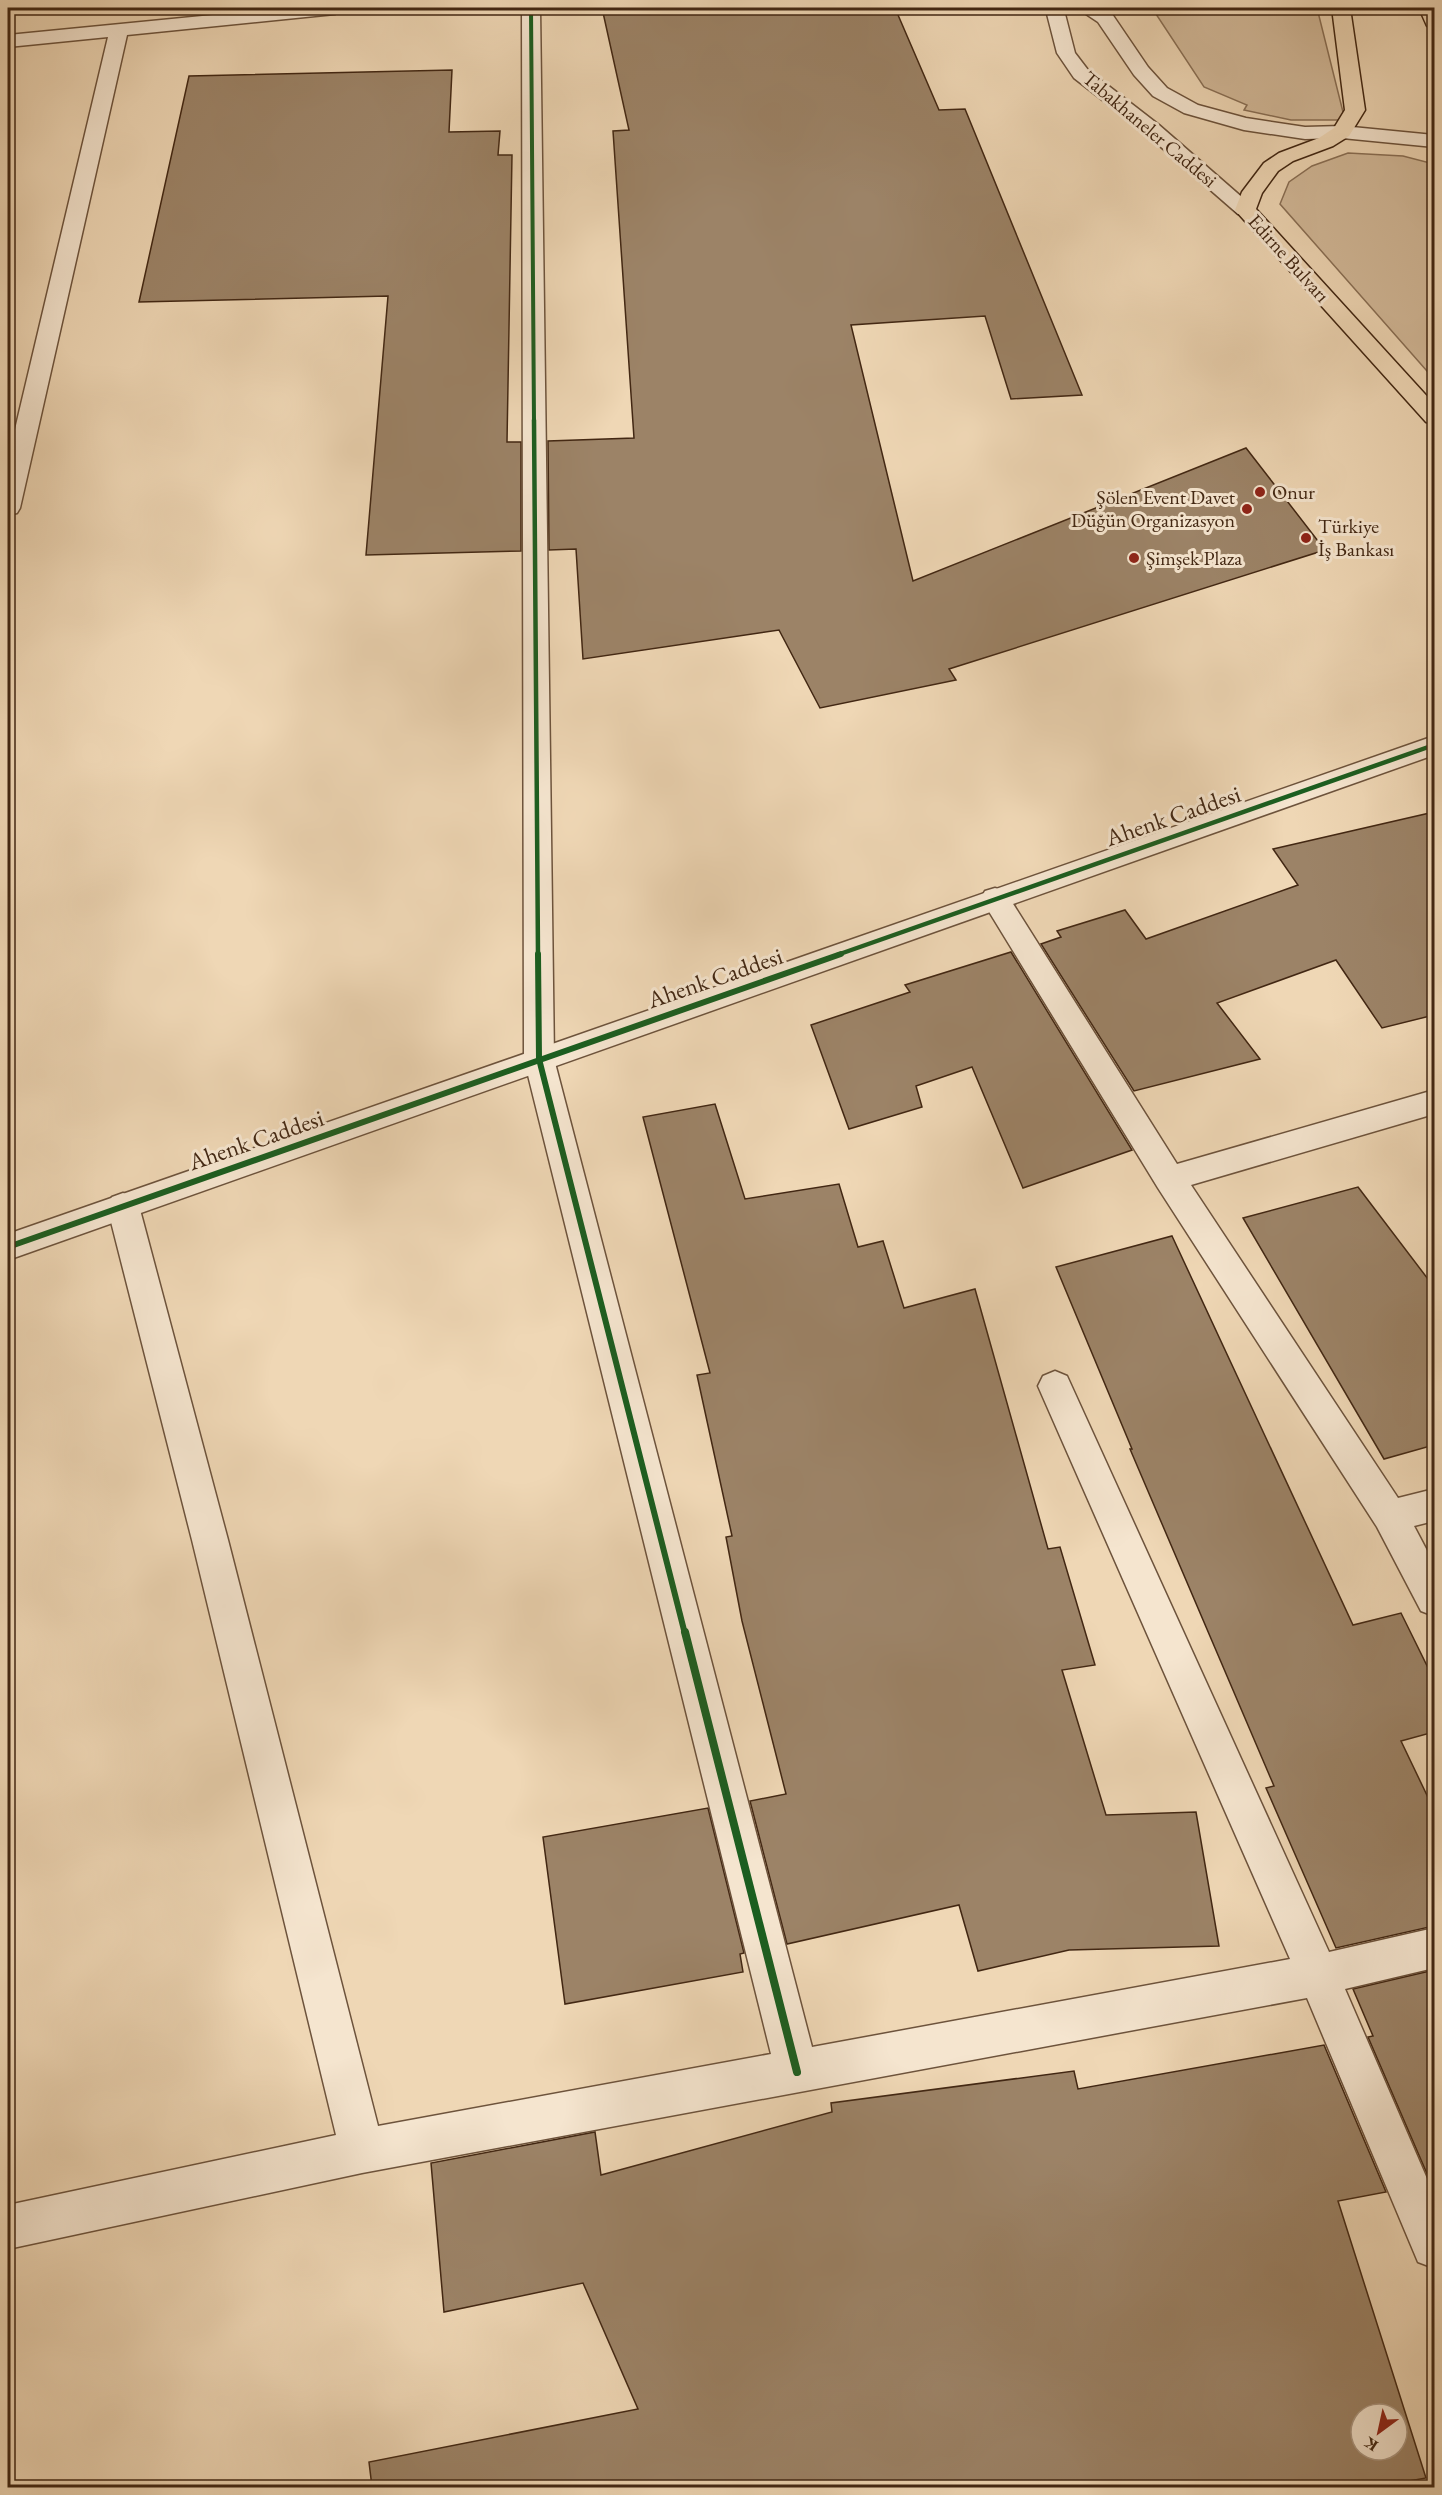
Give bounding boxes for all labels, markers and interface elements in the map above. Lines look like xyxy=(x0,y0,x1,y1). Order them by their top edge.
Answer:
street label: Tabakhaneler Caddesi xyxy=(1077,65,1223,193)
street label: Edirne Bulvarı xyxy=(1243,208,1336,308)
place label: Onur xyxy=(1272,479,1315,505)
place label: Şölen Event Davet Düğün Organizasyon xyxy=(1071,484,1236,533)
marker: Onur xyxy=(1253,485,1267,499)
marker: Şölen Event Davet Düğün Organizasyon xyxy=(1240,502,1254,516)
place label: Türkiye İş Bankası xyxy=(1318,513,1394,562)
marker: Türkiye İş Bankası xyxy=(1299,531,1313,545)
place label: Şimşek Plaza xyxy=(1146,545,1242,571)
marker: Şimşek Plaza xyxy=(1127,551,1141,565)
street label: Ahenk Caddesi xyxy=(1100,778,1245,853)
street label: Ahenk Caddesi xyxy=(642,940,787,1015)
street label: Ahenk Caddesi xyxy=(183,1102,328,1177)
north arrow xyxy=(1349,2402,1409,2462)
text: K xyxy=(1360,2432,1382,2456)

